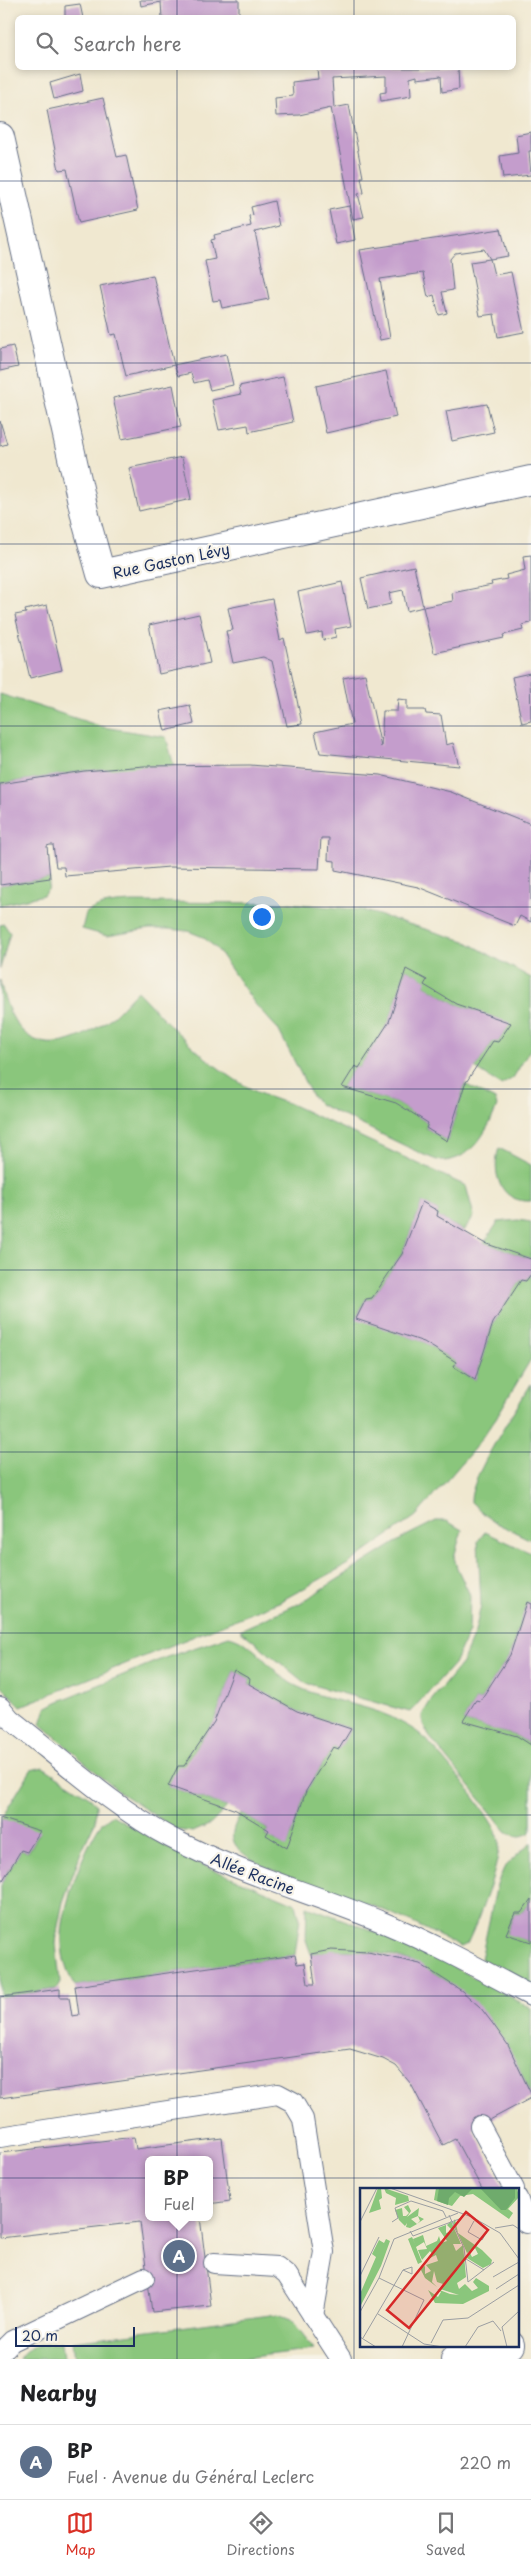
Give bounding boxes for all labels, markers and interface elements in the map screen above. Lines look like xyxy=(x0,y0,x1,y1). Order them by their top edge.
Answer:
search box xyxy=(15,15,516,70)
icon: search xyxy=(33,29,61,57)
text: Search here xyxy=(73,29,182,57)
street label: Rue Gaston Lévy xyxy=(110,536,232,584)
your location xyxy=(249,904,275,930)
street label: Allée Racine xyxy=(208,1846,298,1900)
popup xyxy=(145,2156,213,2221)
text: BP xyxy=(163,2163,189,2191)
inset map xyxy=(360,2188,518,2346)
text: Fuel xyxy=(163,2191,195,2215)
pin: A xyxy=(163,2237,195,2275)
scale bar xyxy=(15,2324,135,2347)
text: 20 m xyxy=(22,2325,58,2346)
text: Nearby xyxy=(20,2376,97,2408)
text: BP xyxy=(67,2436,92,2464)
text: A xyxy=(30,2450,42,2474)
text: 220 m xyxy=(460,2450,511,2474)
text: Fuel · Avenue du Général Leclerc xyxy=(67,2464,314,2488)
tab: Map xyxy=(66,2509,95,2560)
tab: Directions xyxy=(227,2509,295,2560)
tab: Saved xyxy=(426,2509,465,2560)

